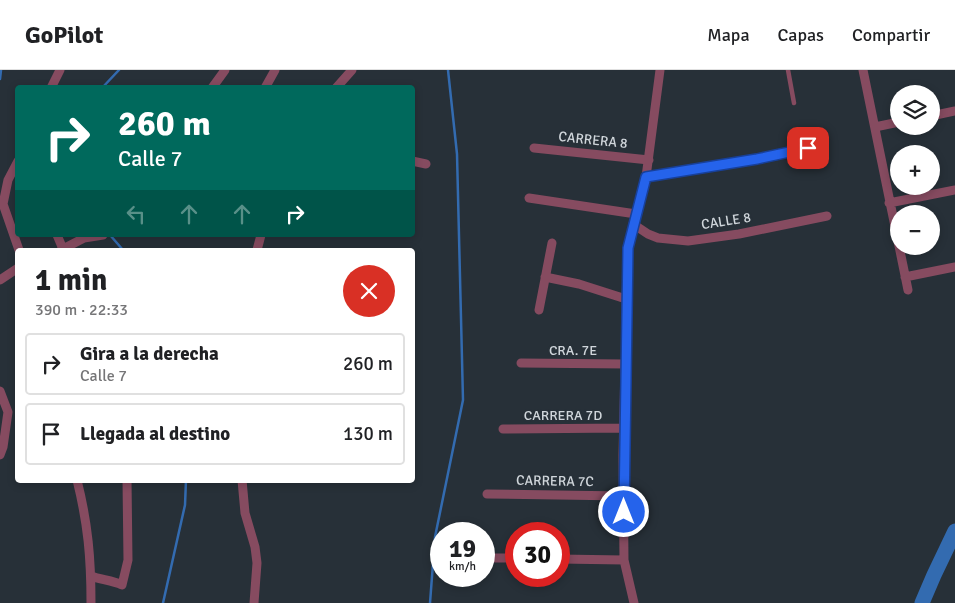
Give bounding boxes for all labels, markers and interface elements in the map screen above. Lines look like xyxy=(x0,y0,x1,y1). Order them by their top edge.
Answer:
text: GoPilot xyxy=(25,20,103,50)
text: Mapa xyxy=(707,24,750,46)
text: Capas xyxy=(778,24,824,46)
text: Compartir xyxy=(852,24,930,46)
map controls xyxy=(890,85,940,255)
button: layers xyxy=(890,85,940,135)
text: 260 m xyxy=(118,102,211,145)
icon: right xyxy=(35,105,100,170)
pin xyxy=(787,127,829,169)
street label: CARRERA 8 xyxy=(558,128,628,152)
icon: arrive xyxy=(794,134,822,162)
text: Calle 7 xyxy=(118,145,182,172)
button: + xyxy=(890,145,940,195)
icon: left xyxy=(122,200,150,228)
icon: ahead xyxy=(175,200,203,228)
icon: ahead xyxy=(228,200,256,228)
icon: right xyxy=(281,200,309,228)
button: − xyxy=(890,205,940,255)
street label: CALLE 8 xyxy=(700,209,752,233)
text: 1 min xyxy=(35,262,107,299)
button: close xyxy=(343,265,395,317)
text: 390 m · 22:33 xyxy=(35,300,128,320)
text: Gira a la derecha xyxy=(80,342,219,366)
street label: CRA. 7E xyxy=(549,342,597,359)
icon: right xyxy=(37,350,65,378)
text: 260 m xyxy=(343,352,393,376)
text: Calle 7 xyxy=(80,366,127,386)
street label: CARRERA 7D xyxy=(524,407,602,424)
icon: arrive xyxy=(37,420,65,448)
text: Llegada al destino xyxy=(80,422,230,446)
text: 130 m xyxy=(343,422,393,446)
street label: CARRERA 7C xyxy=(516,472,594,490)
position arrow xyxy=(597,485,649,537)
speed limit sign: 30 xyxy=(505,522,570,587)
text: 19 xyxy=(449,533,476,564)
text: km/h xyxy=(449,559,476,574)

